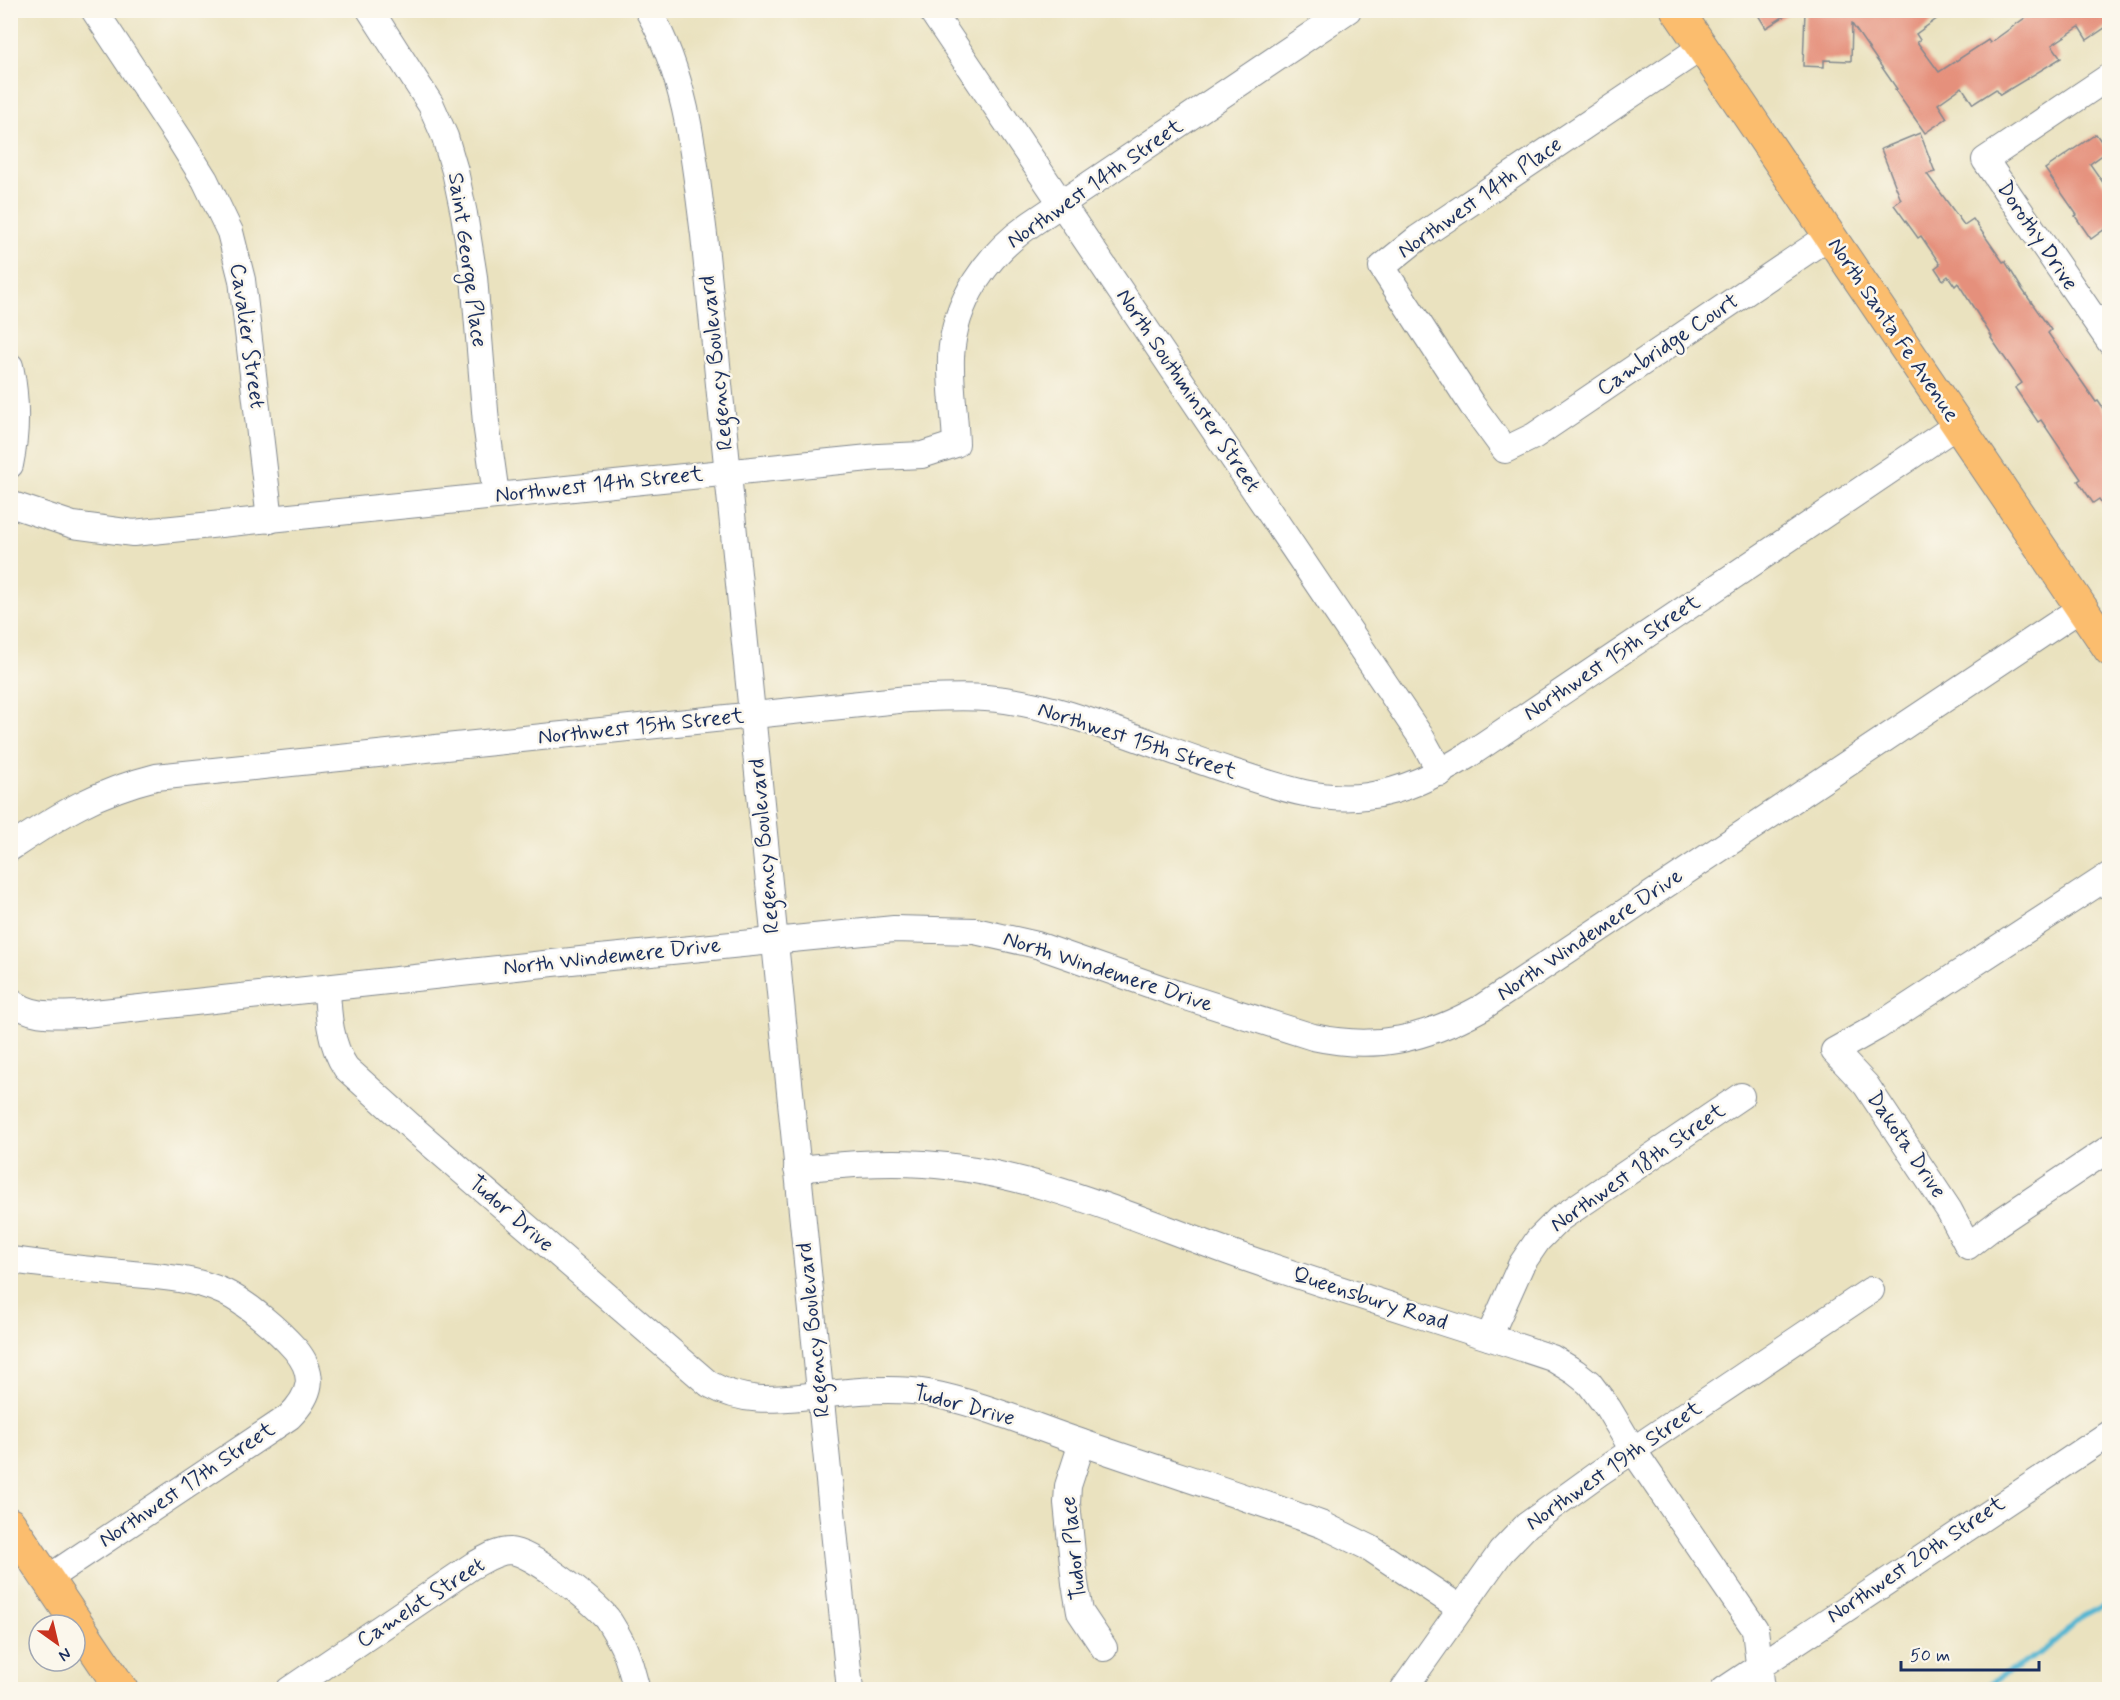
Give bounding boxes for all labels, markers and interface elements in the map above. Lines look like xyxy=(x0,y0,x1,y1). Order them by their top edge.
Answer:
street label: Northwest 14th Street xyxy=(1001,113,1189,255)
street label: Northwest 14th Place xyxy=(1392,131,1568,265)
street label: Saint George Place xyxy=(438,171,493,350)
street label: Dorothy Drive xyxy=(1990,176,2084,296)
street label: North Santa Fe Avenue xyxy=(1821,233,1965,428)
street label: Cavalier Street xyxy=(223,262,271,410)
street label: Regency Boulevard xyxy=(694,274,743,452)
street label: North Southminster Street xyxy=(1109,284,1267,498)
street label: Cambridge Court xyxy=(1592,287,1746,405)
street label: Northwest 14th Street xyxy=(494,460,704,510)
street label: Northwest 15th Street xyxy=(1518,588,1706,728)
street label: Northwest 15th Street xyxy=(1034,696,1240,786)
street label: Northwest 15th Street xyxy=(536,702,746,752)
street label: Regency Boulevard xyxy=(743,757,790,935)
street label: North Windemere Drive xyxy=(1491,862,1689,1008)
street label: North Windemere Drive xyxy=(1000,925,1216,1019)
street label: North Windemere Drive xyxy=(502,932,722,982)
street label: Dakota Drive xyxy=(1860,1086,1952,1204)
street label: Northwest 18th Street xyxy=(1545,1097,1731,1239)
street label: Tudor Drive xyxy=(463,1169,559,1259)
street label: Regency Boulevard xyxy=(791,1241,840,1419)
street label: Queensbury Road xyxy=(1289,1261,1451,1337)
street label: Tudor Drive xyxy=(910,1379,1018,1433)
street label: Northwest 19th Street xyxy=(1521,1395,1708,1537)
street label: Northwest 17th Street xyxy=(94,1416,281,1554)
street label: Northwest 20th Street xyxy=(1822,1490,2011,1630)
street label: Tudor Place xyxy=(1055,1495,1093,1601)
street label: Camelot Street xyxy=(352,1551,490,1655)
north arrow xyxy=(27,1613,87,1673)
scale bar xyxy=(1901,1634,2039,1672)
text: N xyxy=(54,1643,75,1666)
text: 50 m xyxy=(1910,1644,1950,1668)

